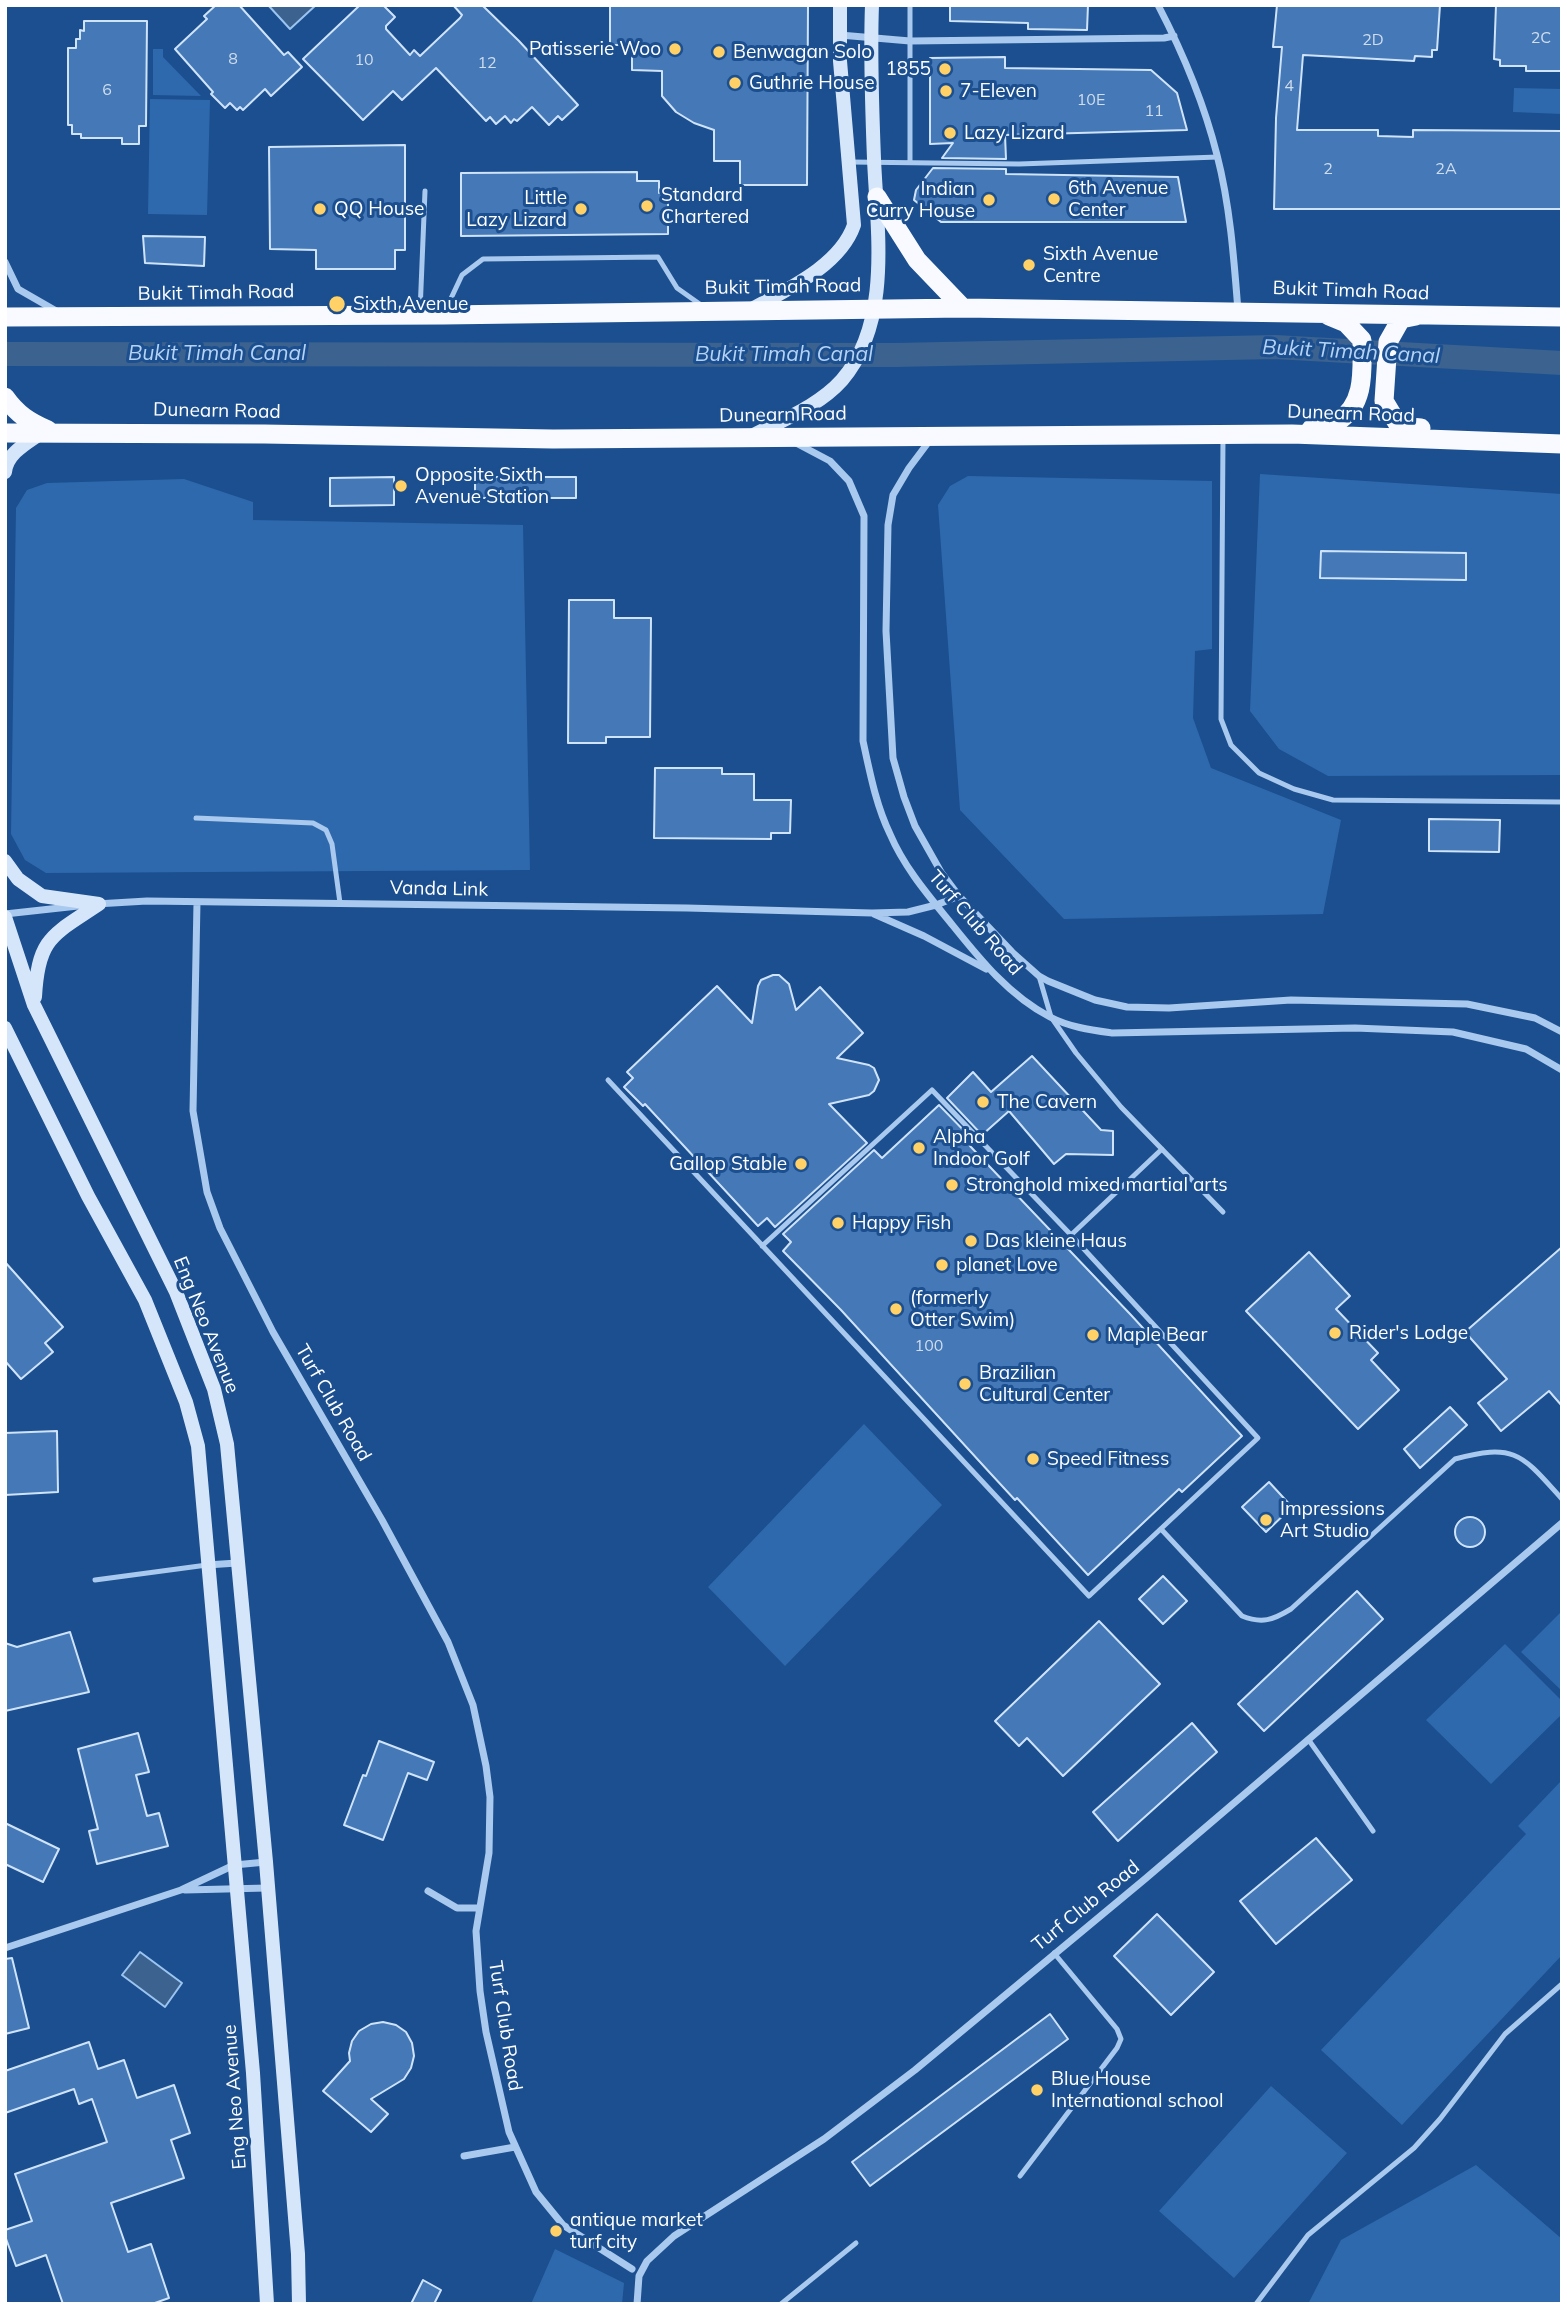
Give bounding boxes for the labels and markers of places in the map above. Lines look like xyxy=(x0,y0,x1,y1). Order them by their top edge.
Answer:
place label: Patisserie Woo xyxy=(529,38,661,60)
marker: Patisserie Woo xyxy=(667,41,683,57)
place label: Benwagan Solo xyxy=(733,41,872,63)
marker: Benwagan Solo xyxy=(711,44,727,60)
place label: 1855 xyxy=(885,58,931,80)
marker: 1855 xyxy=(937,61,953,77)
place label: Guthrie House xyxy=(749,72,874,94)
marker: Guthrie House xyxy=(727,75,743,91)
place label: 7-Eleven xyxy=(960,80,1037,102)
marker: 7-Eleven xyxy=(938,83,954,99)
place label: Lazy Lizard xyxy=(964,122,1065,144)
marker: Lazy Lizard xyxy=(942,125,958,141)
place label: 6th Avenue Center xyxy=(1068,177,1168,221)
place label: Indian Curry House xyxy=(866,178,975,222)
place label: Standard Chartered xyxy=(661,184,749,228)
place label: Little Lazy Lizard xyxy=(466,187,567,231)
marker: 6th Avenue Center xyxy=(1046,191,1062,207)
marker: Indian Curry House xyxy=(981,192,997,208)
place label: QQ House xyxy=(334,198,424,220)
marker: Standard Chartered xyxy=(639,198,655,214)
marker: QQ House xyxy=(312,201,328,217)
marker: Little Lazy Lizard xyxy=(573,201,589,217)
place label: Sixth Avenue Centre xyxy=(1043,243,1158,287)
marker: Sixth Avenue Centre xyxy=(1021,257,1037,273)
place label: Sixth Avenue xyxy=(353,293,468,315)
marker: Sixth Avenue xyxy=(327,294,347,314)
place label: Opposite Sixth Avenue Station xyxy=(415,464,549,508)
marker: Opposite Sixth Avenue Station xyxy=(393,478,409,494)
place label: The Cavern xyxy=(997,1091,1097,1113)
marker: The Cavern xyxy=(975,1094,991,1110)
place label: Alpha Indoor Golf xyxy=(933,1126,1030,1170)
marker: Alpha Indoor Golf xyxy=(911,1140,927,1156)
place label: Gallop Stable xyxy=(669,1153,787,1175)
marker: Gallop Stable xyxy=(793,1156,809,1172)
place label: Stronghold mixed martial arts xyxy=(966,1174,1228,1196)
marker: Stronghold mixed martial arts xyxy=(944,1177,960,1193)
place label: Happy Fish xyxy=(852,1212,951,1234)
marker: Happy Fish xyxy=(830,1215,846,1231)
place label: Das kleine Haus xyxy=(985,1230,1127,1252)
marker: Das kleine Haus xyxy=(963,1233,979,1249)
place label: planet Love xyxy=(956,1254,1058,1276)
marker: planet Love xyxy=(934,1257,950,1273)
place label: (formerly Otter Swim) xyxy=(910,1287,1015,1331)
marker: (formerly Otter Swim) xyxy=(888,1301,904,1317)
place label: Rider's Lodge xyxy=(1349,1322,1468,1344)
place label: Maple Bear xyxy=(1107,1324,1207,1346)
marker: Rider's Lodge xyxy=(1327,1325,1343,1341)
marker: Maple Bear xyxy=(1085,1327,1101,1343)
place label: Brazilian Cultural Center xyxy=(979,1362,1110,1406)
marker: Brazilian Cultural Center xyxy=(957,1376,973,1392)
place label: Speed Fitness xyxy=(1047,1448,1169,1470)
marker: Speed Fitness xyxy=(1025,1451,1041,1467)
place label: Impressions Art Studio xyxy=(1280,1498,1385,1542)
marker: Impressions Art Studio xyxy=(1258,1512,1274,1528)
place label: Blue House International school xyxy=(1051,2068,1224,2112)
marker: Blue House International school xyxy=(1029,2082,1045,2098)
place label: antique market turf city xyxy=(570,2209,703,2253)
marker: antique market turf city xyxy=(548,2223,564,2239)

